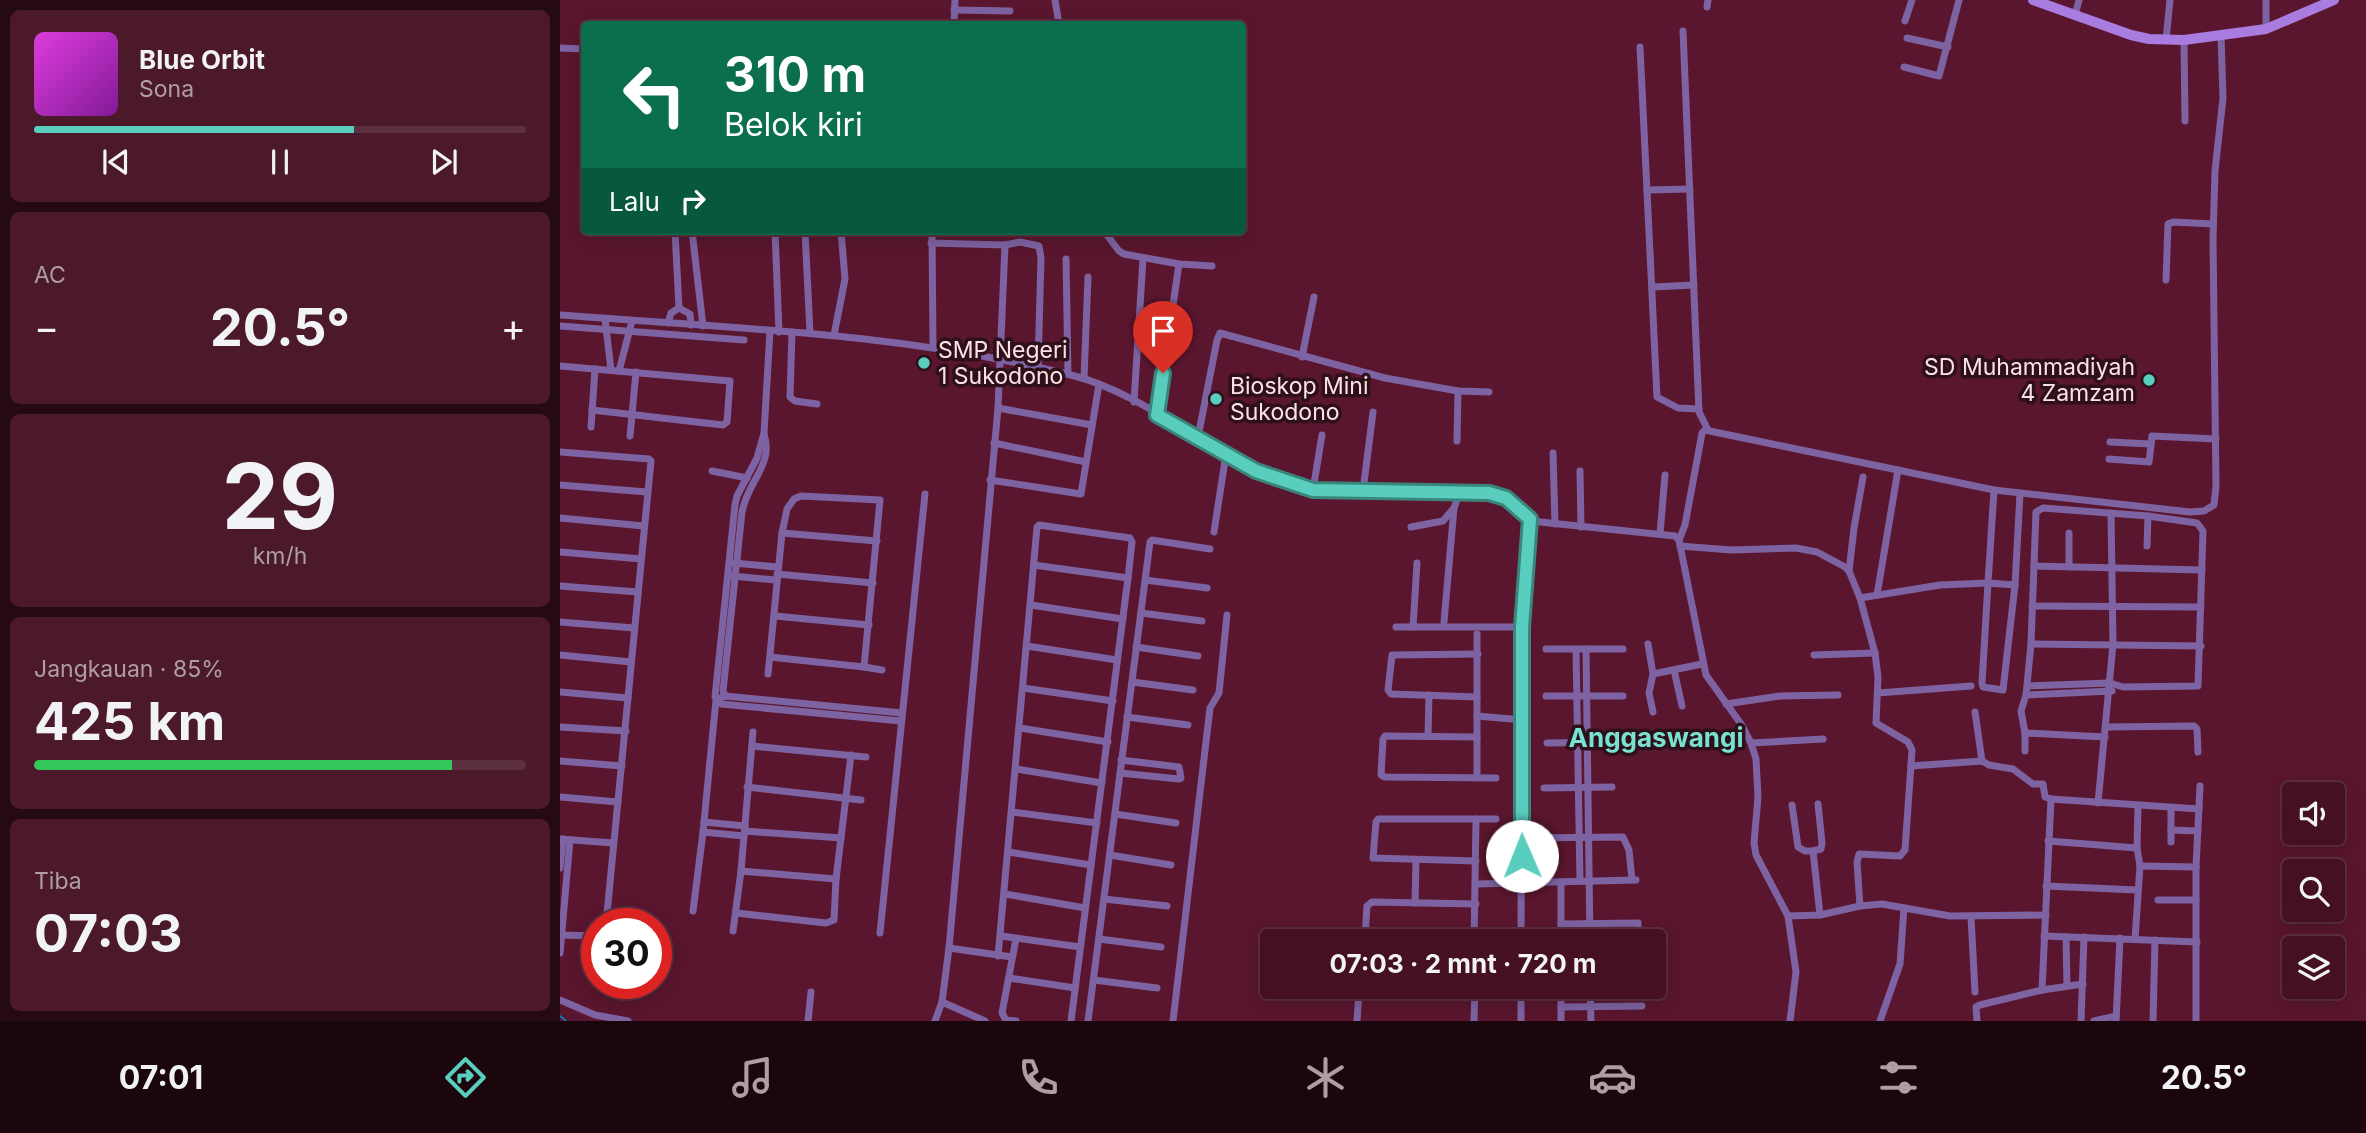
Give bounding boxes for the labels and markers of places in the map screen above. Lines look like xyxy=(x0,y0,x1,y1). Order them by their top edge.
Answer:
pin xyxy=(1133,301,1193,373)
place label: SMP Negeri 1 Sukodono xyxy=(938,336,1068,390)
place label: SD Muhammadiyah 4 Zamzam xyxy=(1924,353,2135,407)
marker: SMP Negeri 1 Sukodono xyxy=(916,355,932,371)
place label: Bioskop Mini Sukodono xyxy=(1230,372,1369,426)
marker: SD Muhammadiyah 4 Zamzam xyxy=(2141,372,2157,388)
marker: Bioskop Mini Sukodono xyxy=(1208,391,1224,407)

